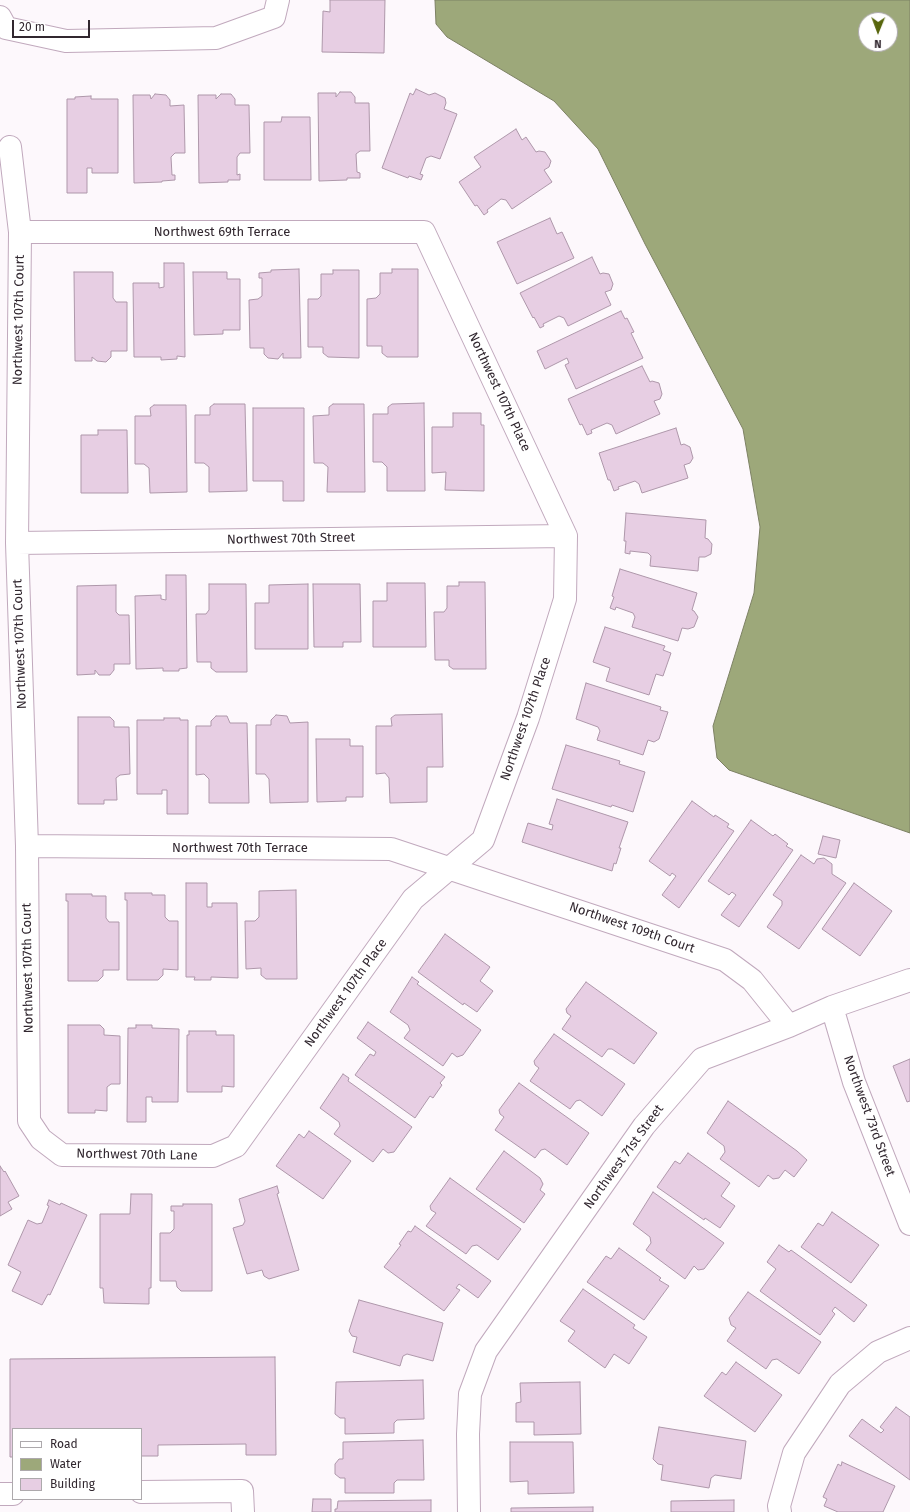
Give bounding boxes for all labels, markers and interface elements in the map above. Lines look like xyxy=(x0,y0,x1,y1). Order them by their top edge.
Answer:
scale bar xyxy=(14,12,92,38)
north arrow xyxy=(858,12,898,52)
text: 20 m xyxy=(19,20,45,34)
text: N xyxy=(874,37,882,50)
street label: Northwest 69th Terrace xyxy=(154,224,290,240)
street label: Northwest 107th Court xyxy=(10,255,28,385)
street label: Northwest 107th Place xyxy=(464,330,534,454)
street label: Northwest 70th Street xyxy=(227,530,355,548)
street label: Northwest 107th Court xyxy=(10,579,30,709)
street label: Northwest 107th Place xyxy=(497,655,555,783)
street label: Northwest 70th Terrace xyxy=(172,840,308,856)
street label: Northwest 109th Court xyxy=(567,899,697,957)
street label: Northwest 107th Court xyxy=(19,903,37,1033)
street label: Northwest 107th Place xyxy=(302,936,390,1050)
street label: Northwest 73rd Street xyxy=(840,1053,898,1179)
street label: Northwest 71st Street xyxy=(581,1102,667,1212)
street label: Northwest 70th Lane xyxy=(76,1146,198,1164)
legend xyxy=(12,1428,142,1500)
text: Road xyxy=(50,1437,78,1451)
text: Water xyxy=(50,1457,81,1471)
text: Building xyxy=(50,1477,95,1491)

